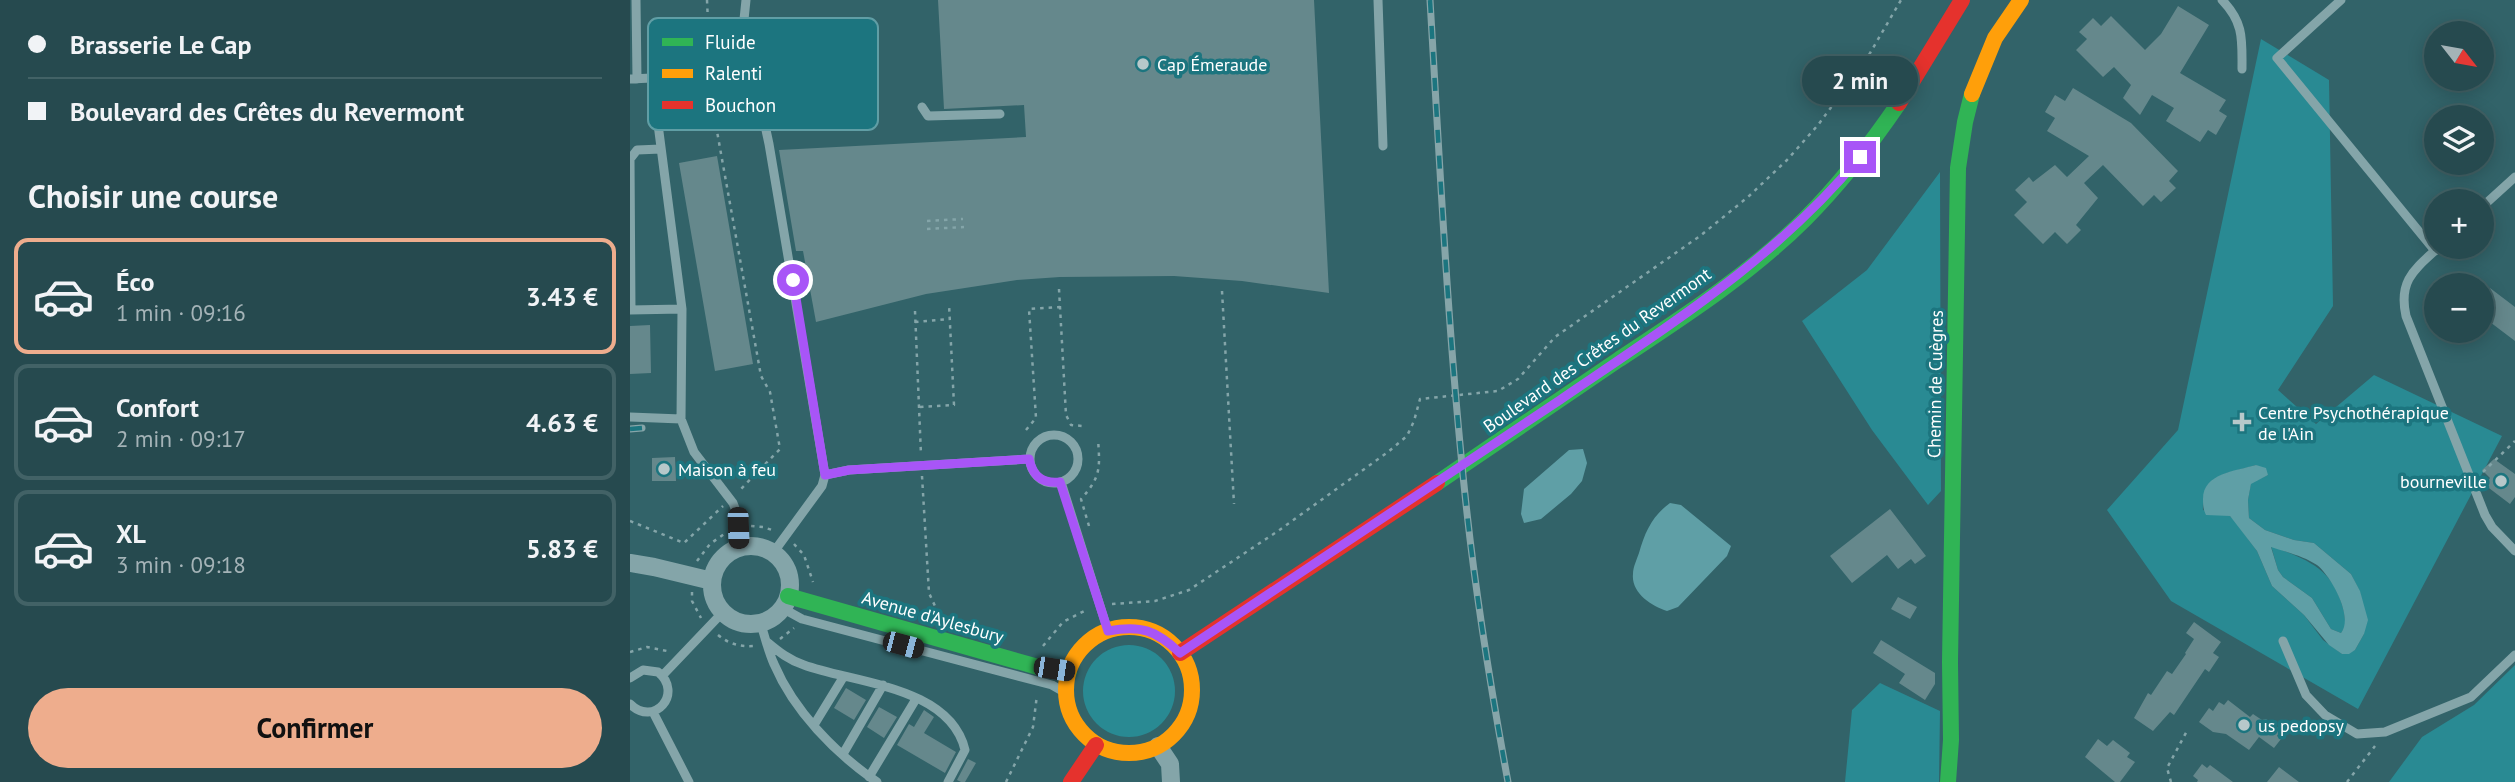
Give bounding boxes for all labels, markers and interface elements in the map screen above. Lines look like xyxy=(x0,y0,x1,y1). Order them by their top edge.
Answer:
legend xyxy=(648,18,878,130)
north arrow xyxy=(2424,21,2494,91)
map controls xyxy=(2424,21,2494,343)
text: Brasserie Le Cap xyxy=(70,28,252,61)
text: Fluide xyxy=(705,30,756,54)
place label: Cap Émeraude xyxy=(1157,53,1267,76)
callout: 2 min xyxy=(1802,55,1918,104)
marker: Cap Émeraude xyxy=(1135,56,1151,72)
text: Ralenti xyxy=(705,61,763,85)
text: 2 min xyxy=(1832,66,1888,95)
text: Bouchon xyxy=(705,93,776,117)
text: Boulevard des Crêtes du Revermont xyxy=(70,95,464,128)
button: layers xyxy=(2424,105,2494,175)
route end xyxy=(1844,141,1876,173)
text: Choisir une course xyxy=(28,175,278,217)
button: + xyxy=(2424,189,2494,259)
street label: Boulevard des Crêtes du Revermont xyxy=(1479,262,1715,438)
route start xyxy=(777,264,809,296)
icon: car xyxy=(32,265,95,328)
text: Éco xyxy=(116,265,154,298)
button: − xyxy=(2424,273,2494,343)
text: 3.43 € xyxy=(526,280,598,313)
text: 1 min · 09:16 xyxy=(116,298,246,327)
street label: Chemin de Cuègres xyxy=(1922,310,1948,458)
icon: car xyxy=(32,391,95,454)
text: Confort xyxy=(116,391,199,424)
place label: Centre Psychothérapique de l'Ain xyxy=(2258,401,2449,445)
text: 4.63 € xyxy=(526,406,598,439)
marker: Centre Psychothérapique de l'Ain xyxy=(2232,412,2252,432)
text: 2 min · 09:17 xyxy=(116,424,246,453)
place label: Maison à feu xyxy=(678,458,776,481)
marker: Maison à feu xyxy=(656,461,672,477)
place label: bourneville xyxy=(2400,470,2487,493)
marker: bourneville xyxy=(2493,473,2509,489)
car xyxy=(727,507,750,549)
icon: car xyxy=(32,517,95,580)
text: XL xyxy=(116,517,146,550)
text: 5.83 € xyxy=(526,532,598,565)
text: 3 min · 09:18 xyxy=(116,550,246,579)
street label: Avenue d'Aylesbury xyxy=(859,586,1007,648)
car xyxy=(880,629,927,661)
car xyxy=(1032,655,1077,683)
button: Confirmer xyxy=(28,688,602,768)
place label: us pedopsy xyxy=(2258,714,2345,737)
marker: us pedopsy xyxy=(2236,717,2252,733)

